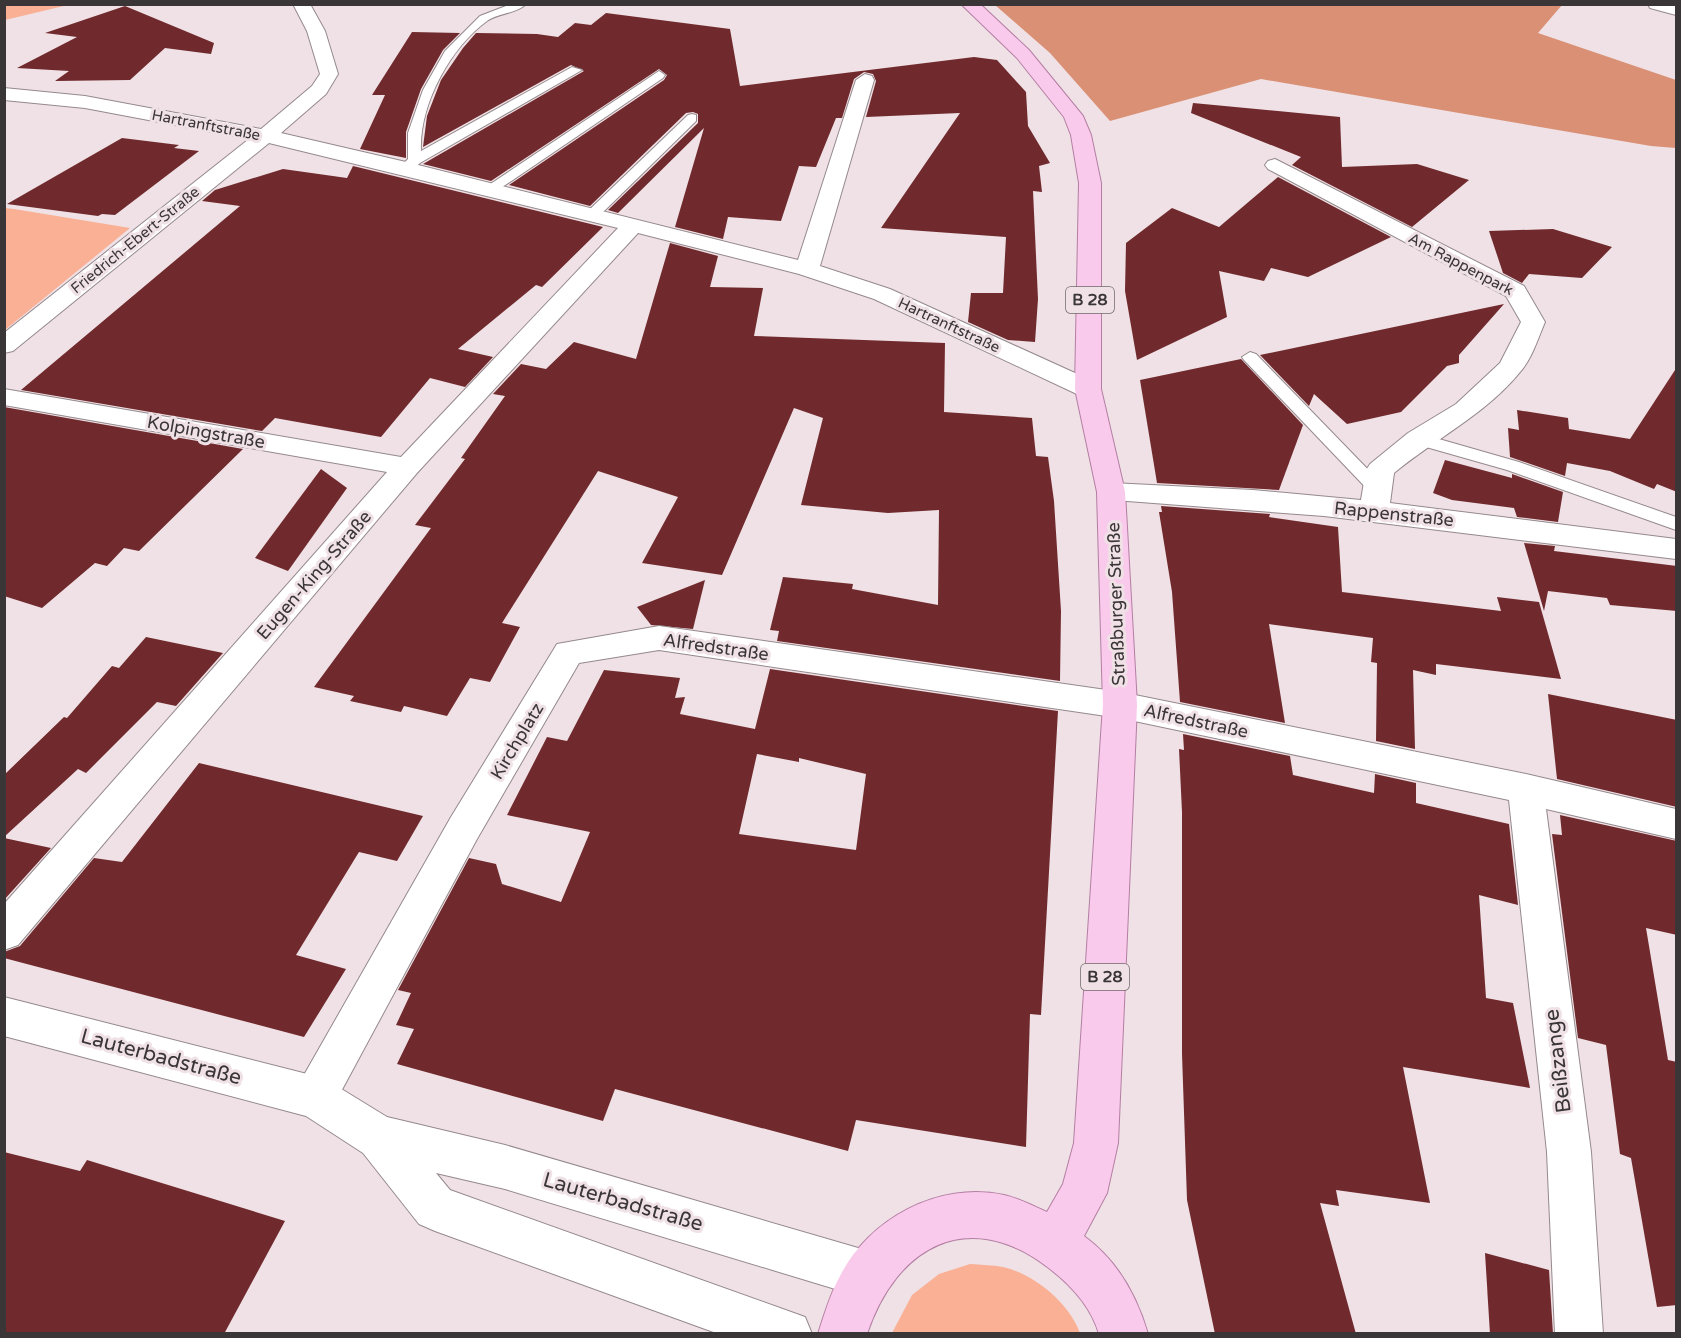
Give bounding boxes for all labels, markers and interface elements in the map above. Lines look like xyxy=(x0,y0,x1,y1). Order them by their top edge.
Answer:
street label: Hartranftstraße xyxy=(150,106,262,144)
street label: Friedrich-Ebert-Straße xyxy=(67,183,203,297)
street label: Am Rappenpark xyxy=(1405,229,1517,299)
road number: B 28 xyxy=(1066,287,1114,313)
street label: Hartranftstraße xyxy=(895,294,1003,356)
street label: Kolpingstraße xyxy=(145,411,267,453)
street label: Rappenstraße xyxy=(1333,497,1455,531)
street label: Eugen-King-Straße xyxy=(252,506,376,644)
street label: Straßburger Straße xyxy=(1102,522,1130,686)
street label: Alfredstraße xyxy=(662,629,770,665)
street label: Kirchplatz xyxy=(486,699,548,783)
street label: Alfredstraße xyxy=(1142,699,1250,743)
road number: B 28 xyxy=(1081,964,1129,990)
street label: Beißzange xyxy=(1539,1008,1577,1114)
street label: Lauterbadstraße xyxy=(78,1024,244,1090)
street label: Lauterbadstraße xyxy=(540,1167,706,1237)

